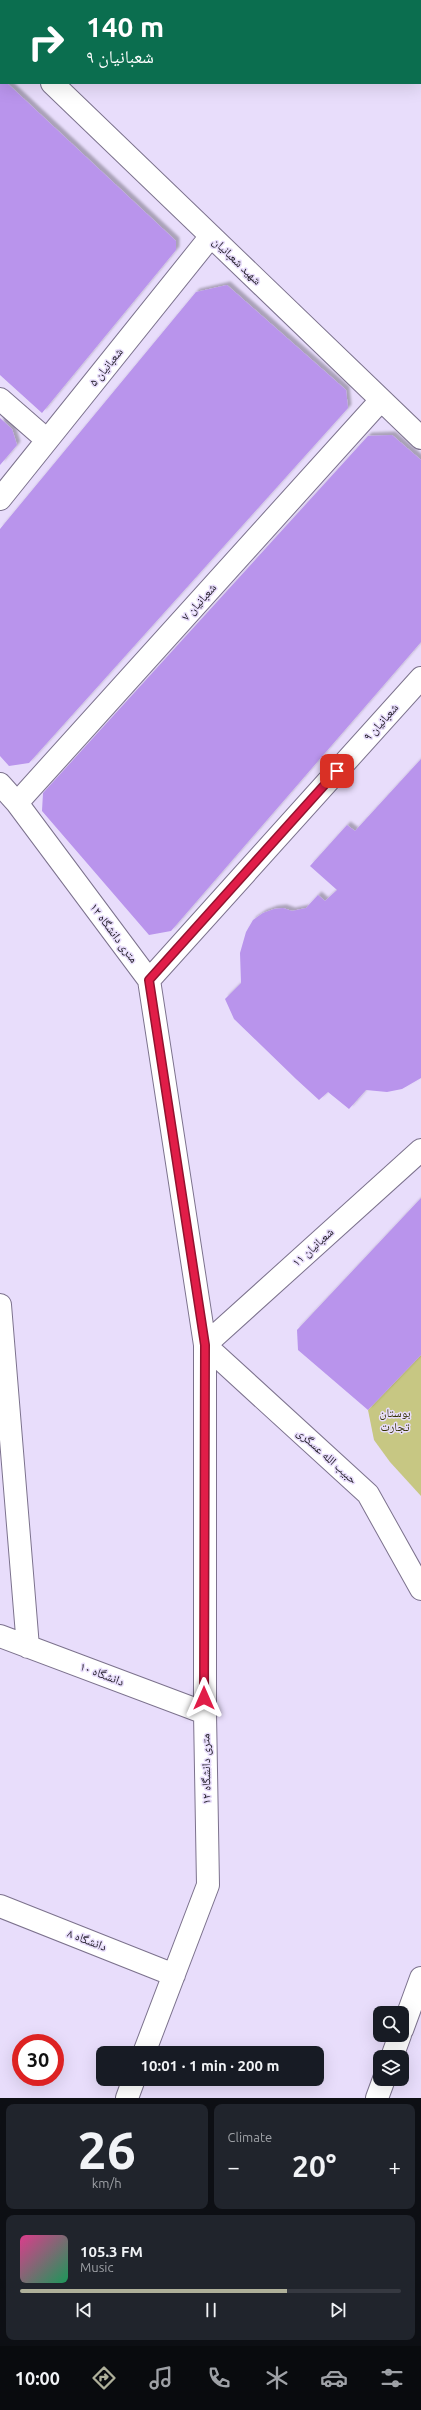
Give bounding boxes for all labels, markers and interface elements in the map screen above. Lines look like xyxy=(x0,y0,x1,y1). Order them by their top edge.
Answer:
text: 140 m xyxy=(86,11,164,42)
icon: right xyxy=(20,16,72,68)
text: شعبانیان ۹ xyxy=(86,46,154,66)
street label: شهید شعبانیان xyxy=(209,234,264,288)
street label: شعبانیان ۵ xyxy=(86,345,126,389)
street label: شعبانیان ۷ xyxy=(179,580,220,624)
street label: شعبانیان ۹ xyxy=(361,700,402,744)
pin xyxy=(320,754,354,788)
icon: arrive xyxy=(326,760,348,782)
street label: ۱۲ متری دانشگاه xyxy=(87,900,141,966)
street label: شعبانیان ۱۱ xyxy=(290,1225,337,1269)
park label: بوستان تجارت xyxy=(379,1406,411,1434)
street label: حبیب الله عسگری xyxy=(294,1425,360,1487)
street label: دانشگاه ۱۰ xyxy=(78,1659,126,1688)
position arrow xyxy=(183,1677,225,1719)
street label: ۱۲ متری دانشگاه xyxy=(198,1733,214,1805)
street label: دانشگاه ۸ xyxy=(66,1926,109,1953)
map controls xyxy=(373,2006,409,2086)
button: search xyxy=(373,2006,409,2042)
speed limit sign: 30 xyxy=(12,2034,64,2086)
button: layers xyxy=(373,2050,409,2086)
text: 10:01 · 1 min · 200 m xyxy=(141,2057,279,2074)
text: 26 xyxy=(77,2121,136,2179)
text: Climate xyxy=(228,2130,272,2144)
text: 20° xyxy=(292,2149,336,2183)
text: − xyxy=(228,2154,240,2179)
text: + xyxy=(389,2154,401,2179)
text: km/h xyxy=(92,2176,122,2190)
text: 105.3 FM xyxy=(80,2243,143,2260)
text: Music xyxy=(80,2260,114,2274)
icon: previous xyxy=(73,2299,95,2321)
icon: pause xyxy=(200,2299,222,2321)
icon: next xyxy=(327,2299,349,2321)
icon: directions xyxy=(90,2364,118,2392)
icon: music xyxy=(147,2364,175,2392)
icon: phone xyxy=(205,2364,233,2392)
icon: climate xyxy=(263,2364,291,2392)
icon: car xyxy=(320,2364,348,2392)
icon: filters xyxy=(378,2364,406,2392)
text: 10:00 xyxy=(15,2368,60,2388)

